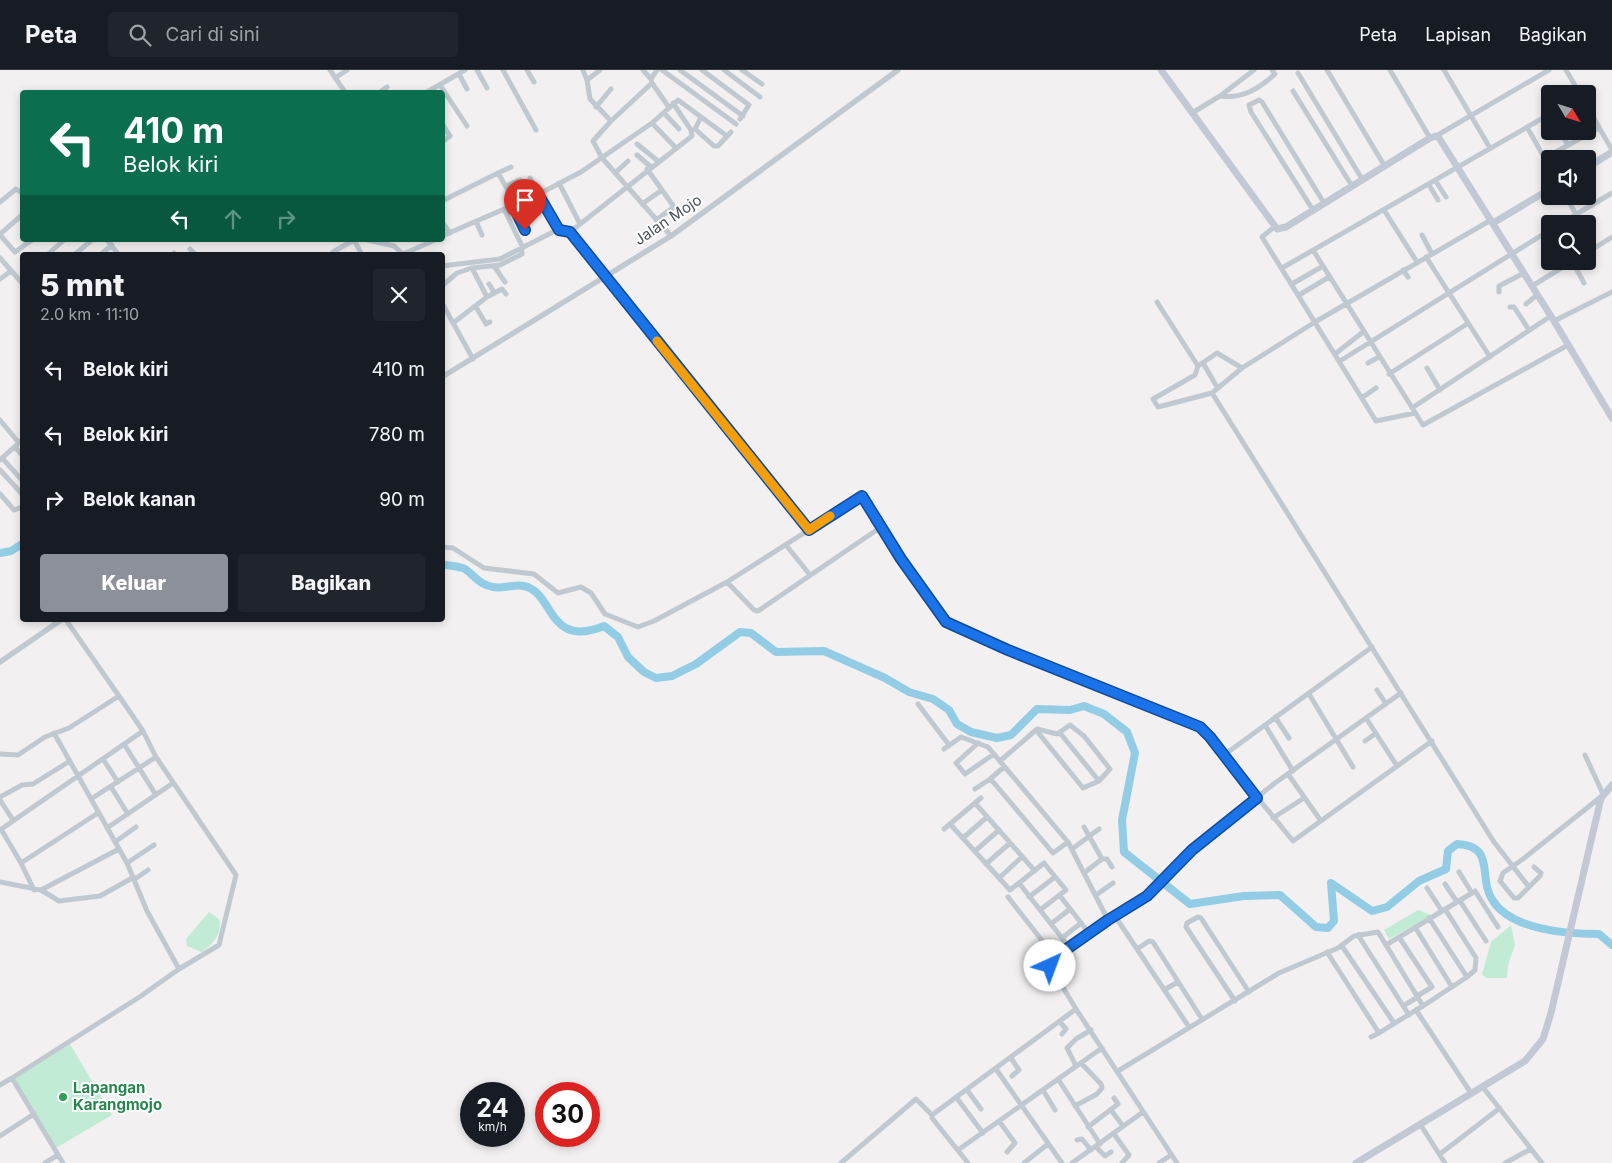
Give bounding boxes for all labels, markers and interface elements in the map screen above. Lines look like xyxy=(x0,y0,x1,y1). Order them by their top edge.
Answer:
search box xyxy=(108,12,458,57)
text: Peta xyxy=(25,20,78,49)
icon: search xyxy=(126,21,154,49)
text: Cari di sini xyxy=(166,23,259,46)
text: Peta xyxy=(1359,24,1397,45)
text: Lapisan xyxy=(1425,24,1491,45)
text: Bagikan xyxy=(1519,24,1587,45)
north arrow xyxy=(1541,85,1596,140)
map controls xyxy=(1541,85,1596,270)
text: 410 m xyxy=(123,109,224,151)
icon: left xyxy=(40,110,105,175)
button: sound xyxy=(1541,150,1596,205)
text: Belok kiri xyxy=(123,151,218,177)
pin xyxy=(504,179,546,230)
icon: arrive xyxy=(511,186,539,214)
street label: Jalan Mojo xyxy=(630,190,705,249)
icon: left xyxy=(166,205,194,233)
icon: ahead xyxy=(219,205,247,233)
icon: right xyxy=(272,205,300,233)
button: search xyxy=(1541,215,1596,270)
text: 5 mnt xyxy=(40,267,124,303)
button: close xyxy=(373,269,425,321)
text: 2.0 km · 11:10 xyxy=(40,304,139,324)
icon: left xyxy=(40,356,68,384)
text: Belok kiri xyxy=(83,358,168,381)
text: 410 m xyxy=(371,358,425,381)
icon: left xyxy=(40,421,68,449)
text: Belok kiri xyxy=(83,423,168,446)
text: 780 m xyxy=(369,423,425,446)
icon: right xyxy=(40,486,68,514)
text: Belok kanan xyxy=(83,488,196,511)
text: 90 m xyxy=(379,488,425,511)
button: Keluar xyxy=(40,554,228,612)
button: Bagikan xyxy=(238,554,425,612)
position arrow xyxy=(1023,939,1075,991)
place label: Lapangan Karangmojo xyxy=(73,1078,162,1114)
speed limit sign: 30 xyxy=(535,1082,600,1147)
marker: Lapangan Karangmojo xyxy=(57,1091,69,1103)
text: 24 xyxy=(476,1093,509,1123)
text: km/h xyxy=(478,1119,507,1134)

